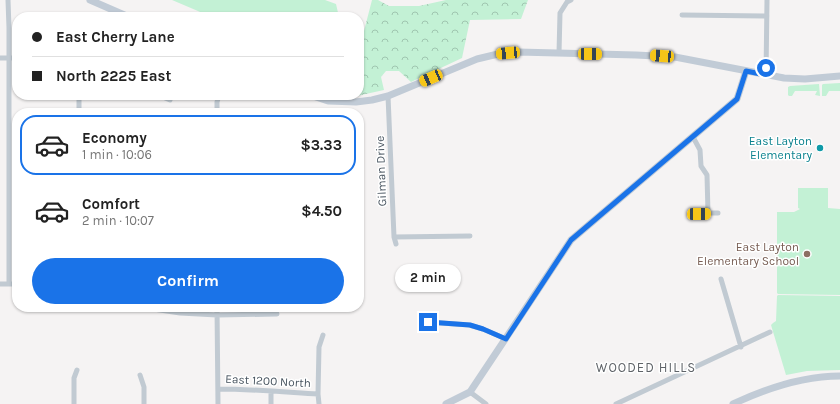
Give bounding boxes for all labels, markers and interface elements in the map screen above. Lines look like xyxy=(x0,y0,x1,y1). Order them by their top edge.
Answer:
text: East Cherry Lane xyxy=(56,28,175,46)
car xyxy=(496,46,520,60)
car xyxy=(578,48,602,60)
car xyxy=(650,49,674,63)
route start xyxy=(757,59,775,77)
text: North 2225 East xyxy=(56,67,171,85)
car xyxy=(418,68,444,88)
icon: car xyxy=(34,127,70,163)
text: Economy xyxy=(82,129,147,147)
place label: East Layton Elementary xyxy=(749,134,812,162)
street label: Gilman Drive xyxy=(373,135,389,207)
text: $3.33 xyxy=(300,136,342,154)
marker: East Layton Elementary xyxy=(815,143,825,153)
text: 1 min · 10:06 xyxy=(82,147,152,162)
icon: car xyxy=(34,193,70,229)
text: Comfort xyxy=(82,195,140,213)
text: $4.50 xyxy=(301,202,342,220)
car xyxy=(687,208,711,220)
text: 2 min · 10:07 xyxy=(82,213,154,228)
place label: East Layton Elementary School xyxy=(697,240,799,268)
marker: East Layton Elementary School xyxy=(802,249,812,259)
button: Confirm xyxy=(32,258,344,304)
callout: 2 min xyxy=(395,264,461,292)
text: 2 min xyxy=(410,270,446,285)
route end xyxy=(419,313,437,331)
district label: WOODED HILLS xyxy=(596,360,696,375)
street label: East 1200 North xyxy=(225,372,311,390)

